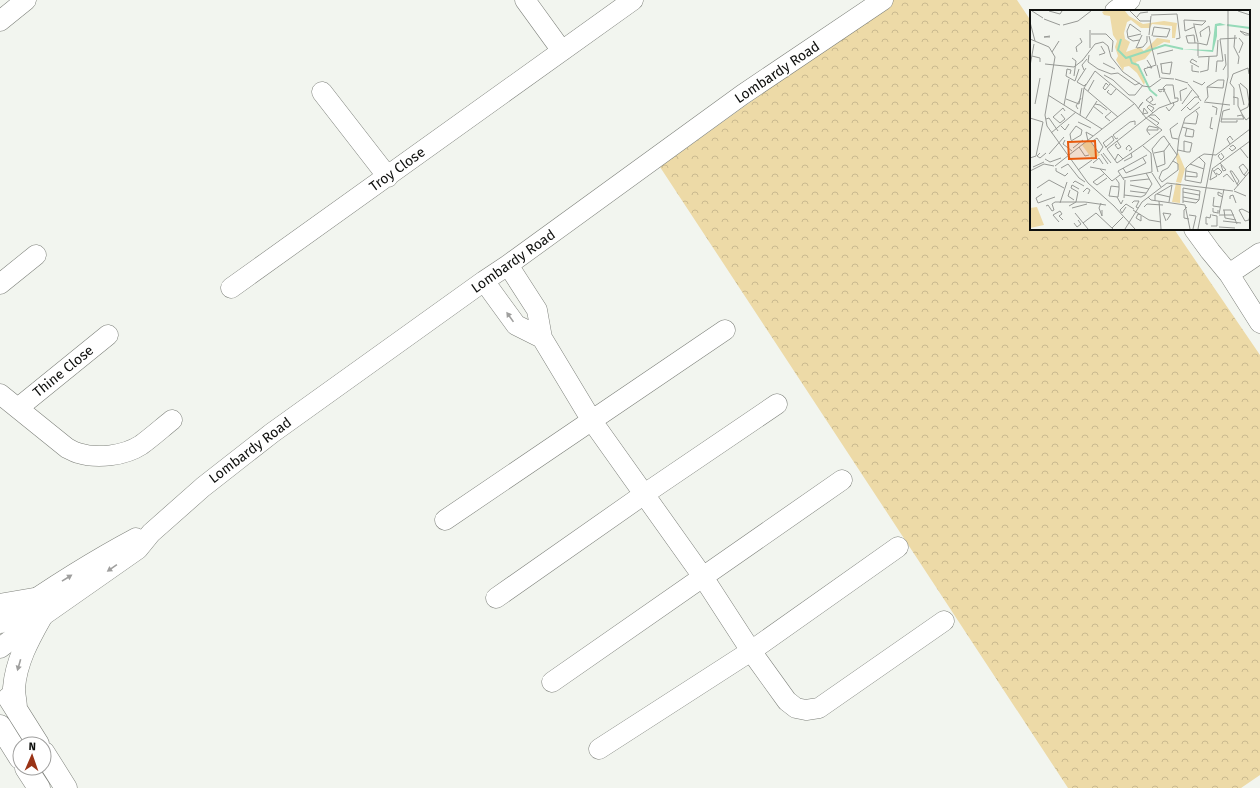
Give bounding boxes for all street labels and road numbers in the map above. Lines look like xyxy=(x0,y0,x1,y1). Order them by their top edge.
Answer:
street label: Lombardy Road xyxy=(732,38,823,107)
street label: Troy Close xyxy=(366,144,428,195)
street label: Lombardy Road xyxy=(468,226,559,297)
street label: Thine Close xyxy=(30,342,97,401)
street label: Lombardy Road xyxy=(206,414,295,487)

